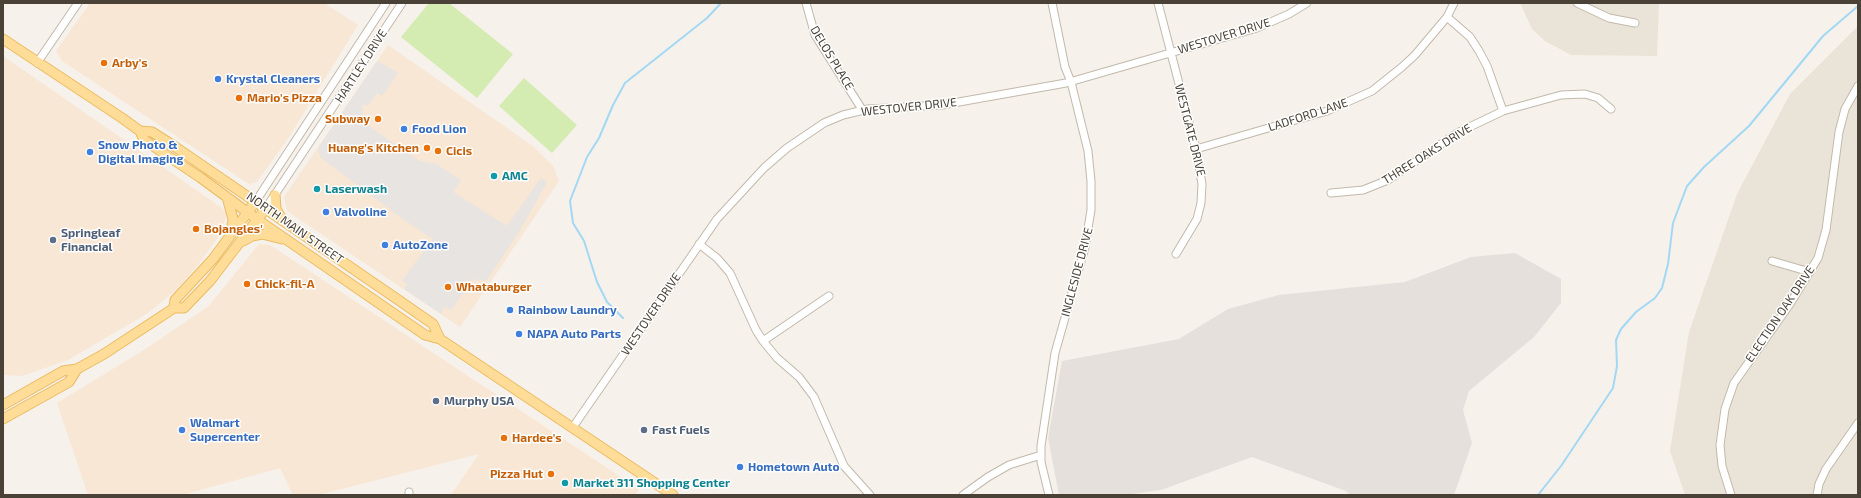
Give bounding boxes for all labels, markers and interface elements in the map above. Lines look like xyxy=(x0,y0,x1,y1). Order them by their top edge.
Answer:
street label: WESTOVER DRIVE xyxy=(1176,15,1272,57)
street label: DELOS PLACE xyxy=(807,23,857,93)
street label: HARTLEY DRIVE xyxy=(332,27,390,105)
place label: Arby's xyxy=(112,56,148,70)
marker: Arby's xyxy=(99,58,109,68)
place label: Krystal Cleaners xyxy=(226,72,320,86)
marker: Krystal Cleaners xyxy=(213,74,223,84)
street label: WESTGATE DRIVE xyxy=(1172,82,1208,178)
place label: Mario's Pizza xyxy=(247,91,322,105)
marker: Mario's Pizza xyxy=(234,93,244,103)
street label: WESTOVER DRIVE xyxy=(860,95,958,119)
street label: LADFORD LANE xyxy=(1266,95,1350,135)
place label: Subway xyxy=(325,112,370,126)
marker: Subway xyxy=(373,114,383,124)
street label: THREE OAKS DRIVE xyxy=(1380,121,1474,187)
place label: Food Lion xyxy=(412,122,466,136)
marker: Food Lion xyxy=(399,124,409,134)
place label: Snow Photo & Digital Imaging xyxy=(98,138,183,166)
place label: Huang's Kitchen xyxy=(328,141,419,155)
marker: Huang's Kitchen xyxy=(422,143,432,153)
place label: Cicis xyxy=(446,144,472,158)
marker: Cicis xyxy=(433,146,443,156)
marker: Snow Photo & Digital Imaging xyxy=(85,147,95,157)
place label: AMC xyxy=(502,169,528,183)
marker: AMC xyxy=(489,171,499,181)
place label: Laserwash xyxy=(325,182,387,196)
marker: Laserwash xyxy=(312,184,322,194)
street label: NORTH MAIN STREET xyxy=(244,189,346,267)
place label: Valvoline xyxy=(334,205,387,219)
marker: Valvoline xyxy=(321,207,331,217)
place label: Bojangles' xyxy=(204,222,263,236)
marker: Bojangles' xyxy=(191,224,201,234)
place label: Springleaf Financial xyxy=(61,226,120,254)
street label: INGLESIDE DRIVE xyxy=(1058,226,1096,318)
marker: Springleaf Financial xyxy=(48,235,58,245)
place label: AutoZone xyxy=(393,238,448,252)
marker: AutoZone xyxy=(380,240,390,250)
street label: ELECTION OAK DRIVE xyxy=(1742,263,1818,365)
street label: WESTOVER DRIVE xyxy=(618,270,684,358)
place label: Chick-fil-A xyxy=(255,277,315,291)
marker: Chick-fil-A xyxy=(242,279,252,289)
place label: Whataburger xyxy=(456,280,532,294)
marker: Whataburger xyxy=(443,282,453,292)
place label: Rainbow Laundry xyxy=(518,303,617,317)
marker: Rainbow Laundry xyxy=(505,305,515,315)
place label: NAPA Auto Parts xyxy=(527,327,621,341)
marker: NAPA Auto Parts xyxy=(514,329,524,339)
place label: Murphy USA xyxy=(444,394,514,408)
marker: Murphy USA xyxy=(431,396,441,406)
place label: Walmart Supercenter xyxy=(190,416,260,444)
place label: Fast Fuels xyxy=(652,423,710,437)
marker: Walmart Supercenter xyxy=(177,425,187,435)
marker: Fast Fuels xyxy=(639,425,649,435)
place label: Hardee's xyxy=(512,431,562,445)
marker: Hardee's xyxy=(499,433,509,443)
place label: Hometown Auto xyxy=(748,460,840,474)
marker: Hometown Auto xyxy=(735,462,745,472)
place label: Pizza Hut xyxy=(490,467,543,481)
marker: Pizza Hut xyxy=(546,469,556,479)
place label: Market 311 Shopping Center xyxy=(573,476,730,490)
marker: Market 311 Shopping Center xyxy=(560,478,570,488)

